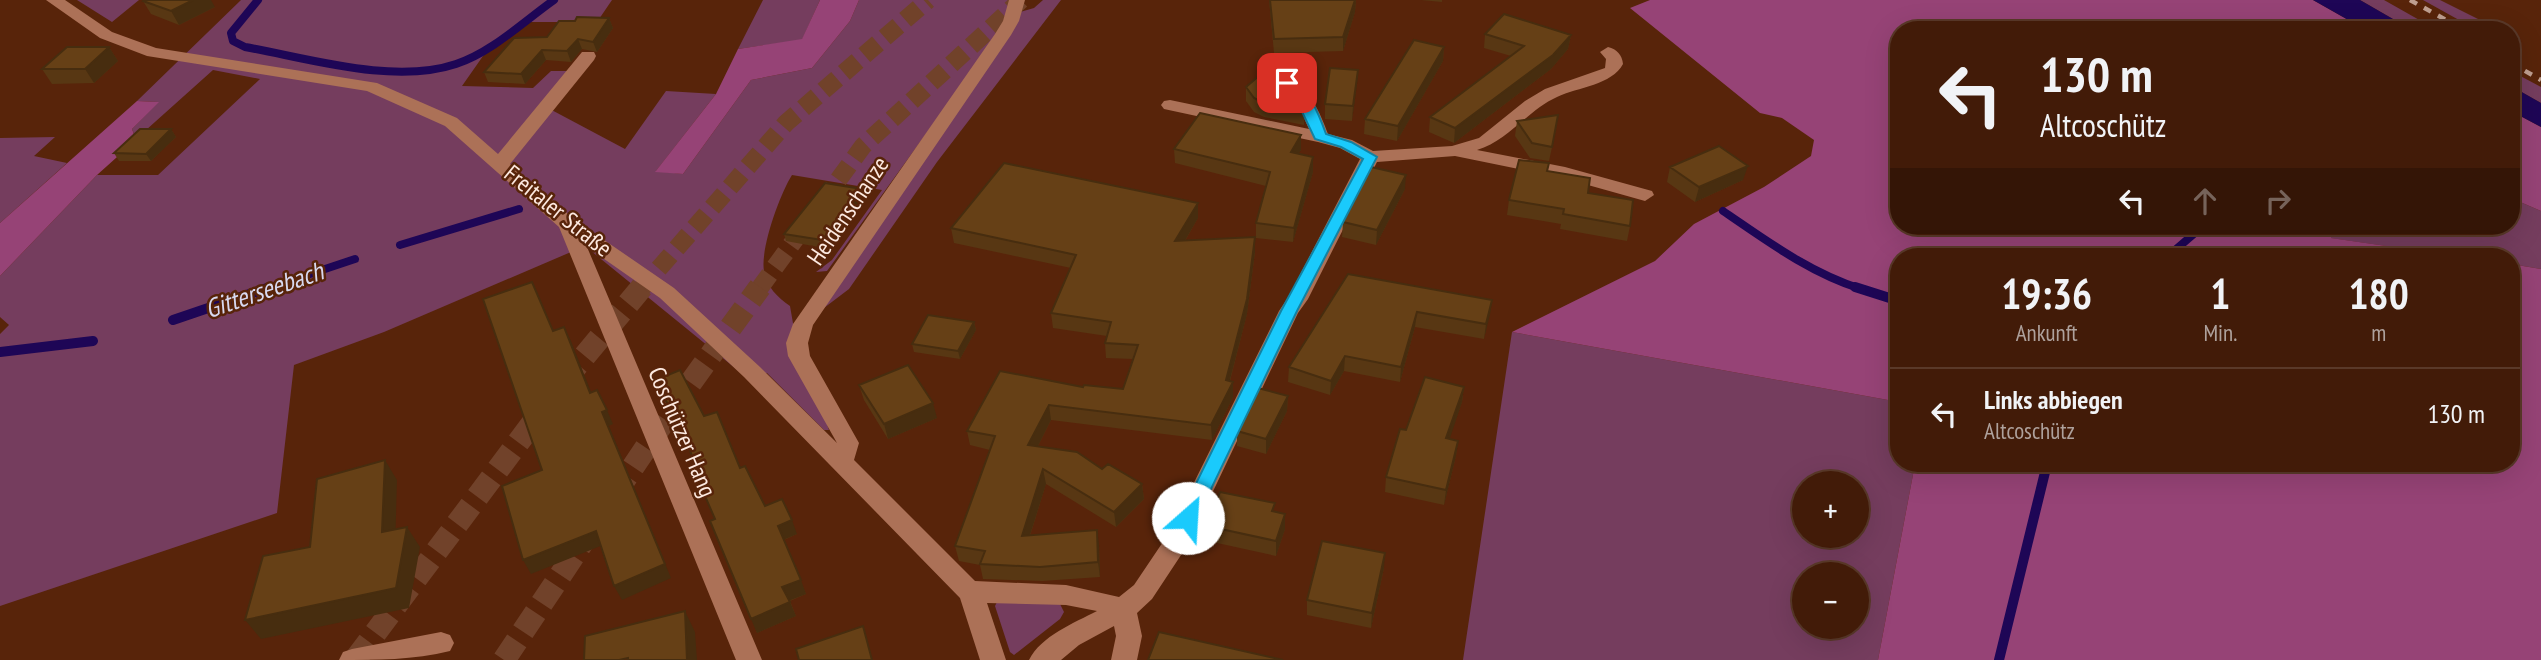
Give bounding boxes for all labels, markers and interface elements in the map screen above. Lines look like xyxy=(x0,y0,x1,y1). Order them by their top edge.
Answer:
text: 130 m xyxy=(2040,42,2153,106)
icon: left xyxy=(1925,49,2016,140)
pin xyxy=(1257,53,1317,113)
icon: arrive xyxy=(1268,64,1306,102)
text: Altcoschütz xyxy=(2040,104,2166,146)
street label: Heidenschanze xyxy=(800,150,895,271)
street label: Freitaler Straße xyxy=(498,158,618,263)
icon: left xyxy=(2113,182,2151,220)
icon: ahead xyxy=(2186,182,2224,220)
icon: right xyxy=(2259,182,2297,220)
water label: Gitterseebach xyxy=(200,253,329,325)
text: 19:36 xyxy=(2001,266,2092,321)
text: 1 xyxy=(2210,266,2230,321)
text: 180 xyxy=(2349,266,2409,321)
text: Ankunft xyxy=(2016,318,2078,347)
text: Min. xyxy=(2203,318,2237,347)
text: m xyxy=(2371,318,2386,347)
street label: Coschützer Hang xyxy=(641,362,724,501)
text: Links abbiegen xyxy=(1984,383,2123,416)
icon: left xyxy=(1925,395,1963,433)
text: 130 m xyxy=(2427,397,2485,430)
text: Altcoschütz xyxy=(1984,416,2075,445)
map controls xyxy=(1792,471,1869,639)
button: + xyxy=(1792,471,1869,548)
position arrow xyxy=(1151,481,1225,555)
button: − xyxy=(1792,562,1869,639)

